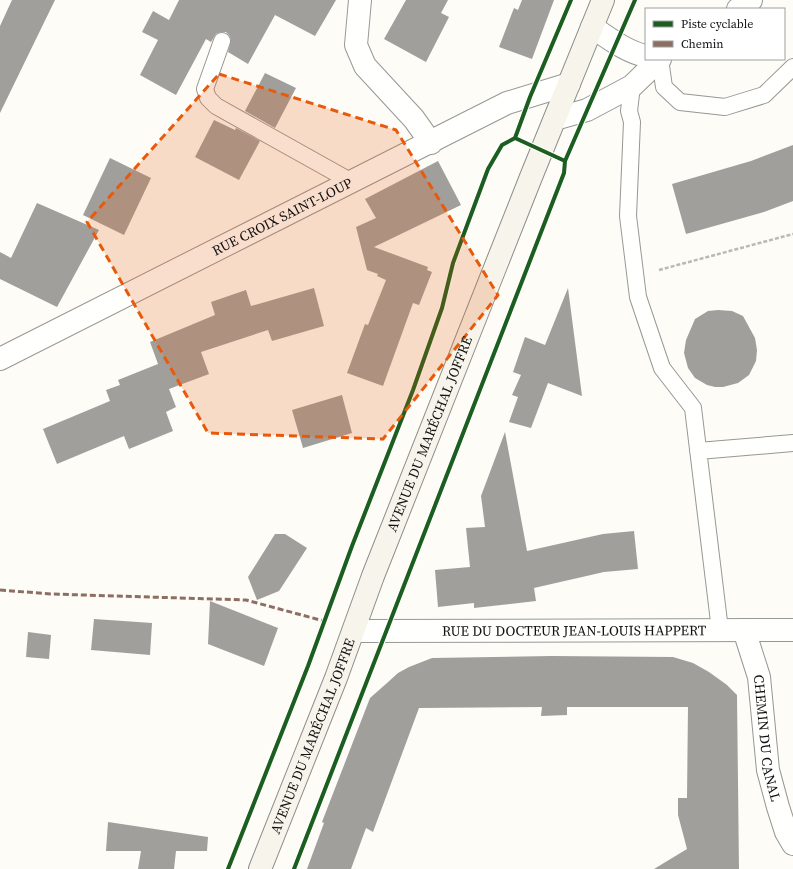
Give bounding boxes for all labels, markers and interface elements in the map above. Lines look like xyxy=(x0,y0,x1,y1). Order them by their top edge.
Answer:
legend xyxy=(645,8,785,60)
text: Piste cyclable xyxy=(681,16,753,32)
text: Chemin xyxy=(681,36,724,52)
street label: RUE CROIX SAINT-LOUP xyxy=(208,173,356,260)
street label: AVENUE DU MARÉCHAL JOFFRE xyxy=(382,333,477,534)
street label: RUE DU DOCTEUR JEAN-LOUIS HAPPERT xyxy=(442,620,707,641)
street label: AVENUE DU MARÉCHAL JOFFRE xyxy=(265,635,360,837)
street label: CHEMIN DU CANAL xyxy=(749,674,786,804)

